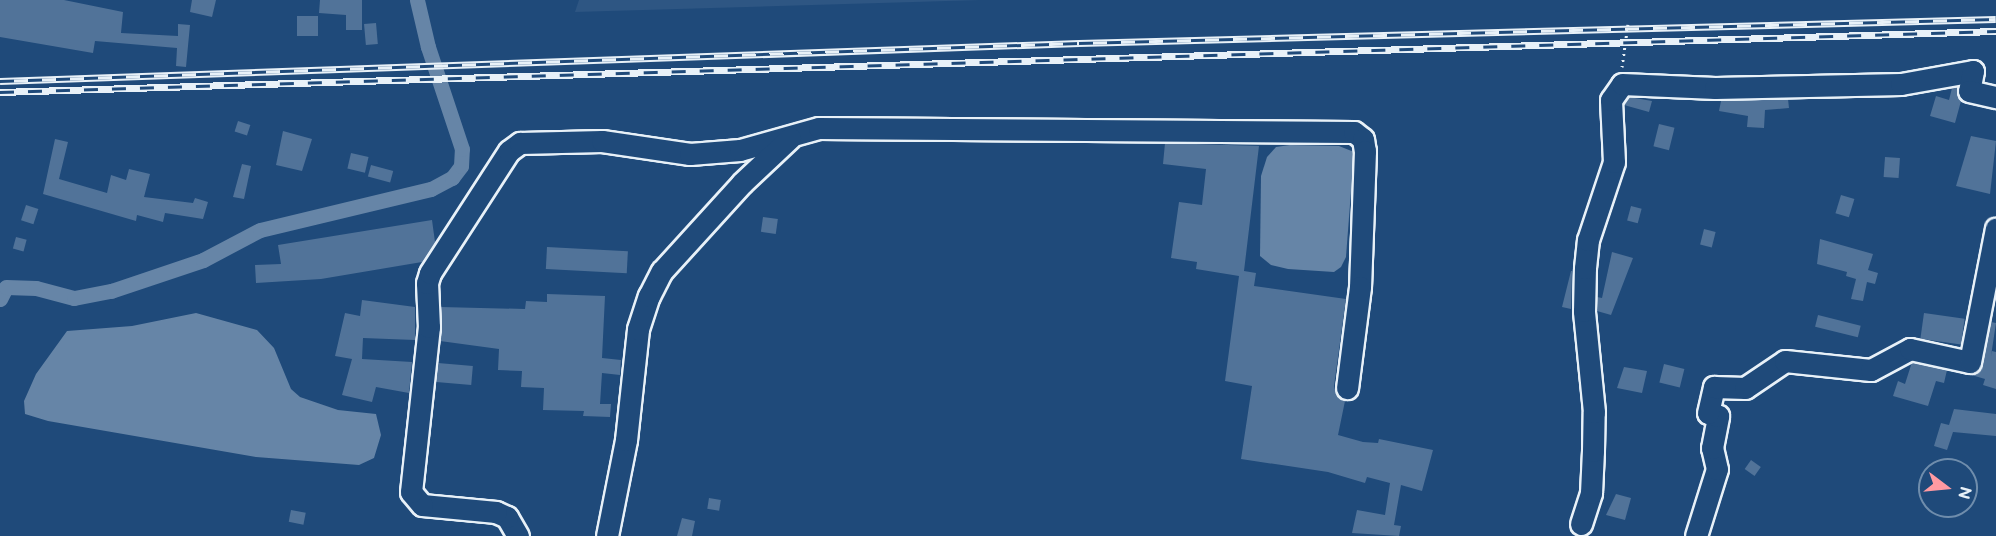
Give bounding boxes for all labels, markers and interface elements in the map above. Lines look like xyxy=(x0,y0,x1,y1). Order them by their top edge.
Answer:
north arrow xyxy=(1918,458,1978,518)
text: N xyxy=(1953,484,1975,501)

